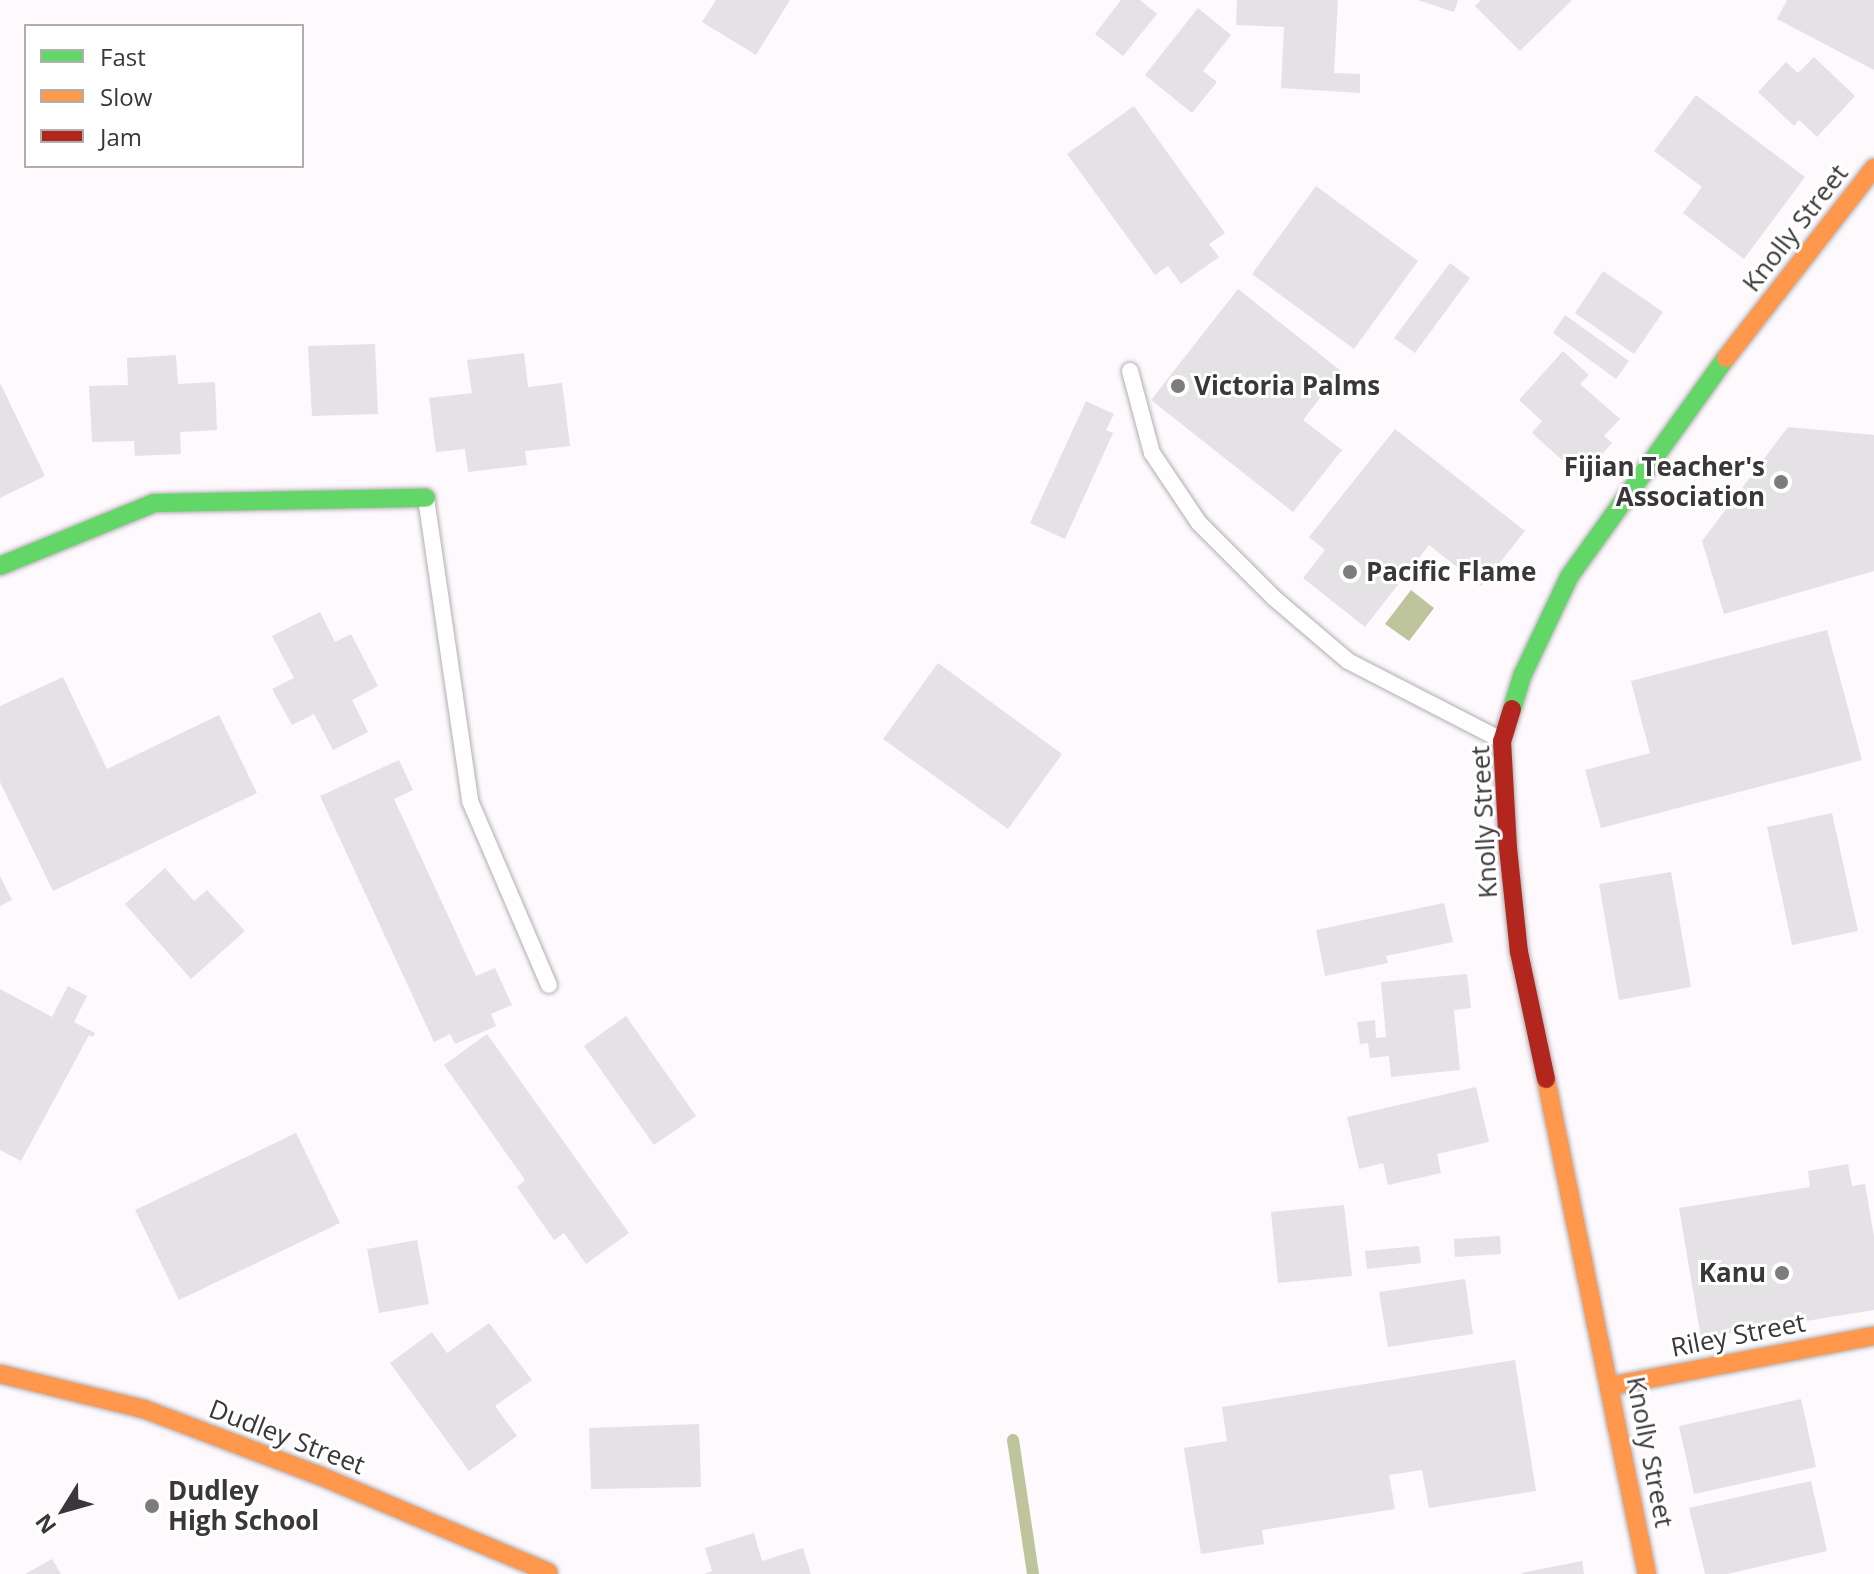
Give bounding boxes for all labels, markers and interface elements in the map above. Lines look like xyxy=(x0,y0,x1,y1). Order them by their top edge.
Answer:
legend xyxy=(24,24,304,168)
text: Fast xyxy=(100,40,146,73)
text: Slow xyxy=(100,80,152,113)
text: Jam xyxy=(100,120,142,153)
street label: Knolly Street xyxy=(1736,158,1854,298)
place label: Victoria Palms xyxy=(1194,370,1380,402)
marker: Victoria Palms xyxy=(1169,377,1187,395)
place label: Fijian Teacher's Association xyxy=(1564,451,1765,512)
marker: Fijian Teacher's Association xyxy=(1772,473,1790,491)
place label: Pacific Flame xyxy=(1366,556,1536,588)
marker: Pacific Flame xyxy=(1341,563,1359,581)
street label: Knolly Street xyxy=(1464,745,1504,899)
place label: Kanu xyxy=(1699,1257,1766,1289)
marker: Kanu xyxy=(1773,1264,1791,1282)
street label: Riley Street xyxy=(1668,1307,1808,1363)
street label: Knolly Street xyxy=(1620,1374,1680,1530)
street label: Dudley Street xyxy=(205,1393,369,1481)
north arrow xyxy=(24,1470,104,1550)
place label: Dudley High School xyxy=(168,1475,319,1536)
marker: Dudley High School xyxy=(143,1497,161,1515)
text: N xyxy=(27,1508,62,1541)

